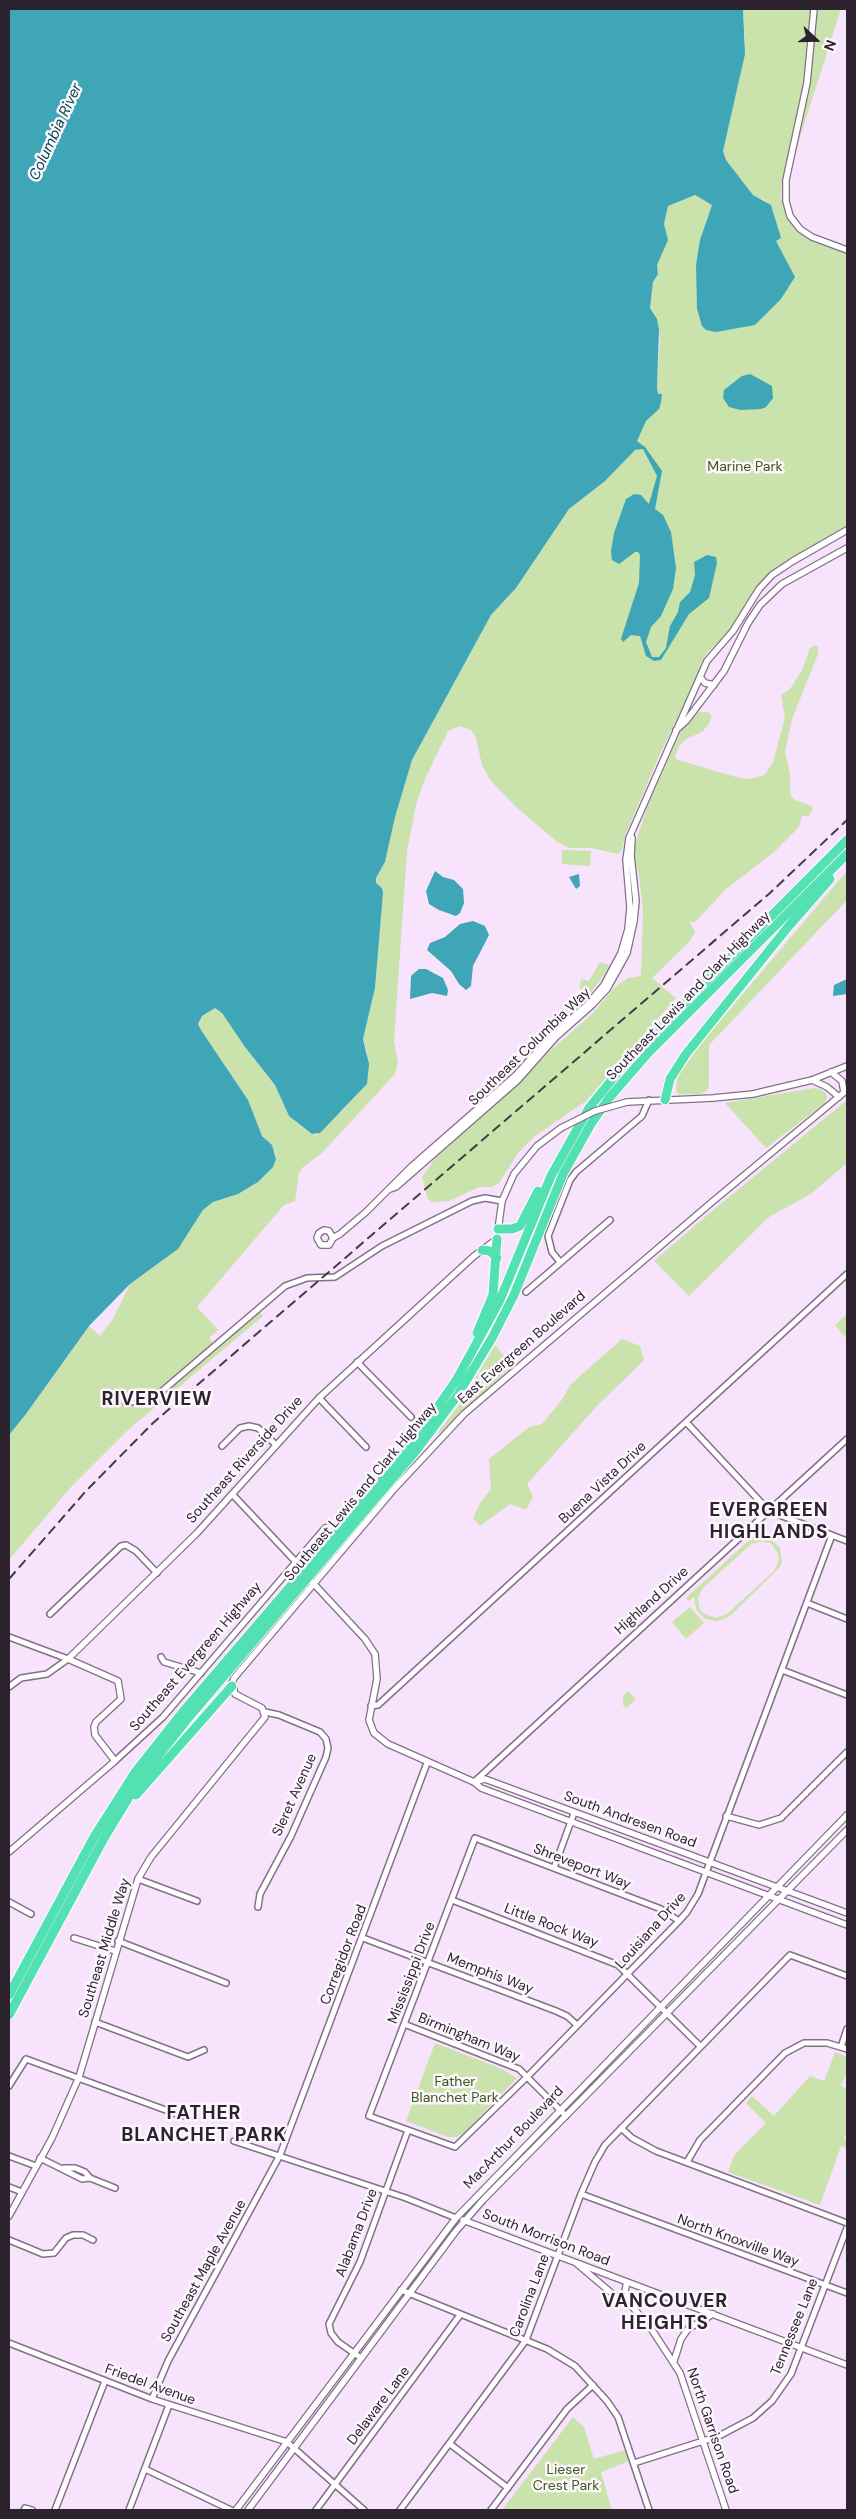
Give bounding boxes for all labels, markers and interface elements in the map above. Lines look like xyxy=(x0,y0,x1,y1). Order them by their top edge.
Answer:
north arrow xyxy=(791,15,841,65)
text: N xyxy=(820,37,840,53)
water label: Columbia River xyxy=(26,81,86,183)
park label: Marine Park xyxy=(707,459,783,475)
street label: Southeast Lewis and Clark Highway xyxy=(604,908,774,1084)
street label: Southeast Columbia Way xyxy=(466,984,594,1110)
street label: East Evergreen Boulevard xyxy=(455,1288,589,1408)
district label: RIVERVIEW xyxy=(100,1389,214,1411)
street label: Southeast Riverside Drive xyxy=(183,1393,307,1527)
street label: Southeast Lewis and Clark Highway xyxy=(281,1399,441,1585)
street label: Buena Vista Drive xyxy=(556,1438,650,1528)
district label: EVERGREEN HIGHLANDS xyxy=(708,1500,830,1544)
street label: Highland Drive xyxy=(612,1564,692,1638)
street label: Southeast Evergreen Highway xyxy=(127,1579,265,1735)
street label: Sleret Avenue xyxy=(269,1751,321,1839)
street label: South Andresen Road xyxy=(561,1788,699,1852)
street label: Shreveport Way xyxy=(531,1841,633,1893)
street label: Southeast Middle Way xyxy=(76,1876,134,2020)
street label: Louisiana Drive xyxy=(612,1889,690,1973)
street label: Little Rock Way xyxy=(502,1900,600,1952)
street label: Corregidor Road xyxy=(317,1902,371,2008)
street label: Mississippi Drive xyxy=(385,1920,439,2026)
street label: Memphis Way xyxy=(444,1950,536,1998)
street label: Birmingham Way xyxy=(416,2010,522,2066)
park label: Father Blanchet Park xyxy=(411,2074,499,2106)
street label: MacArthur Boulevard xyxy=(461,2083,567,2193)
district label: FATHER BLANCHET PARK xyxy=(120,2103,288,2147)
street label: Alabama Drive xyxy=(332,2186,382,2280)
street label: Southeast Maple Avenue xyxy=(158,2197,250,2345)
street label: South Morrison Road xyxy=(480,2206,612,2270)
street label: North Knoxville Way xyxy=(675,2211,801,2271)
street label: Carolina Lane xyxy=(506,2252,554,2340)
street label: Tennessee Lane xyxy=(768,2276,822,2378)
district label: VANCOUVER HEIGHTS xyxy=(601,2291,729,2335)
street label: Friedel Avenue xyxy=(102,2361,198,2409)
street label: Delaware Lane xyxy=(344,2363,414,2449)
street label: North Garrison Road xyxy=(683,2366,741,2496)
park label: Lieser Crest Park xyxy=(533,2462,599,2494)

